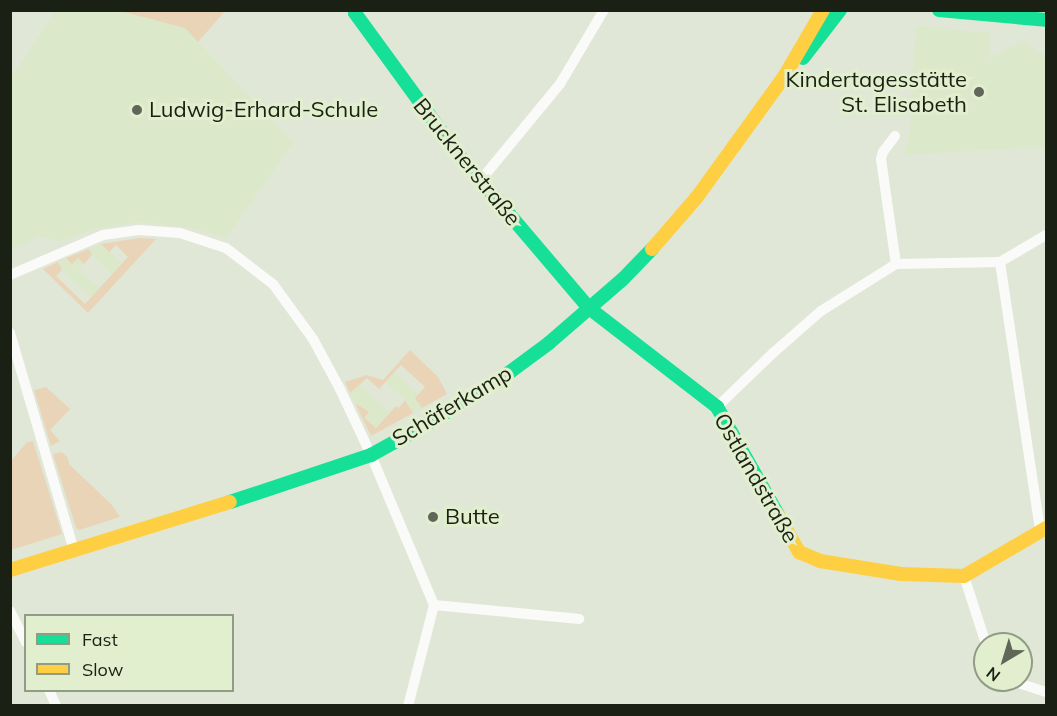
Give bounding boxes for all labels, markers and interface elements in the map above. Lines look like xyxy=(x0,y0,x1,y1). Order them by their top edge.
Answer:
place label: Kindertagesstätte St. Elisabeth xyxy=(785,66,967,118)
marker: Kindertagesstätte St. Elisabeth xyxy=(972,85,986,99)
street label: Brucknerstraße xyxy=(408,93,526,231)
place label: Ludwig-Erhard-Schule xyxy=(149,97,378,123)
marker: Ludwig-Erhard-Schule xyxy=(130,103,144,117)
street label: Schäferkamp xyxy=(387,360,517,452)
street label: Ostlandstraße xyxy=(708,408,804,548)
place label: Butte xyxy=(445,504,500,530)
marker: Butte xyxy=(426,510,440,524)
legend xyxy=(24,614,234,692)
text: Fast xyxy=(82,628,118,651)
north arrow xyxy=(973,632,1033,692)
text: Slow xyxy=(82,658,123,681)
text: N xyxy=(982,663,1004,686)

